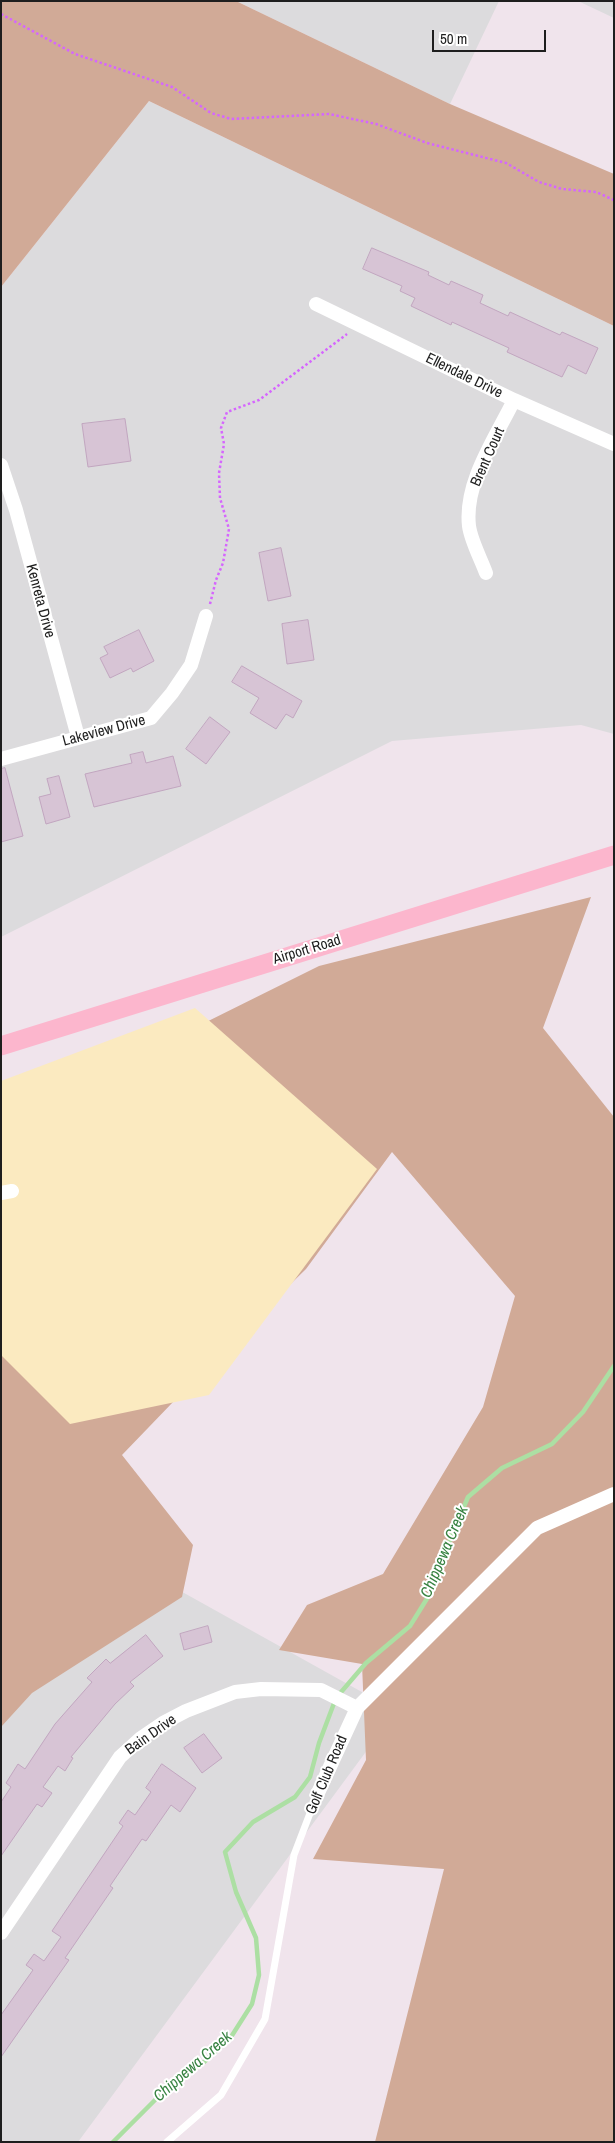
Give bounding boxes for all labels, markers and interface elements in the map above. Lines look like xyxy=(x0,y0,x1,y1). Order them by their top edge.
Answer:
scale bar xyxy=(435,20,549,52)
text: 50 m xyxy=(440,28,467,49)
street label: Ellendale Drive xyxy=(423,350,505,402)
street label: Brent Court xyxy=(467,425,509,489)
street label: Kenreta Drive xyxy=(21,562,59,640)
street label: Lakeview Drive xyxy=(61,711,147,751)
street label: Airport Road xyxy=(271,931,343,969)
water label: Chippewa Creek xyxy=(417,1503,473,1601)
street label: Bain Drive xyxy=(122,1711,180,1759)
street label: Golf Club Road xyxy=(302,1733,352,1817)
water label: Chippewa Creek xyxy=(150,2028,236,2106)

